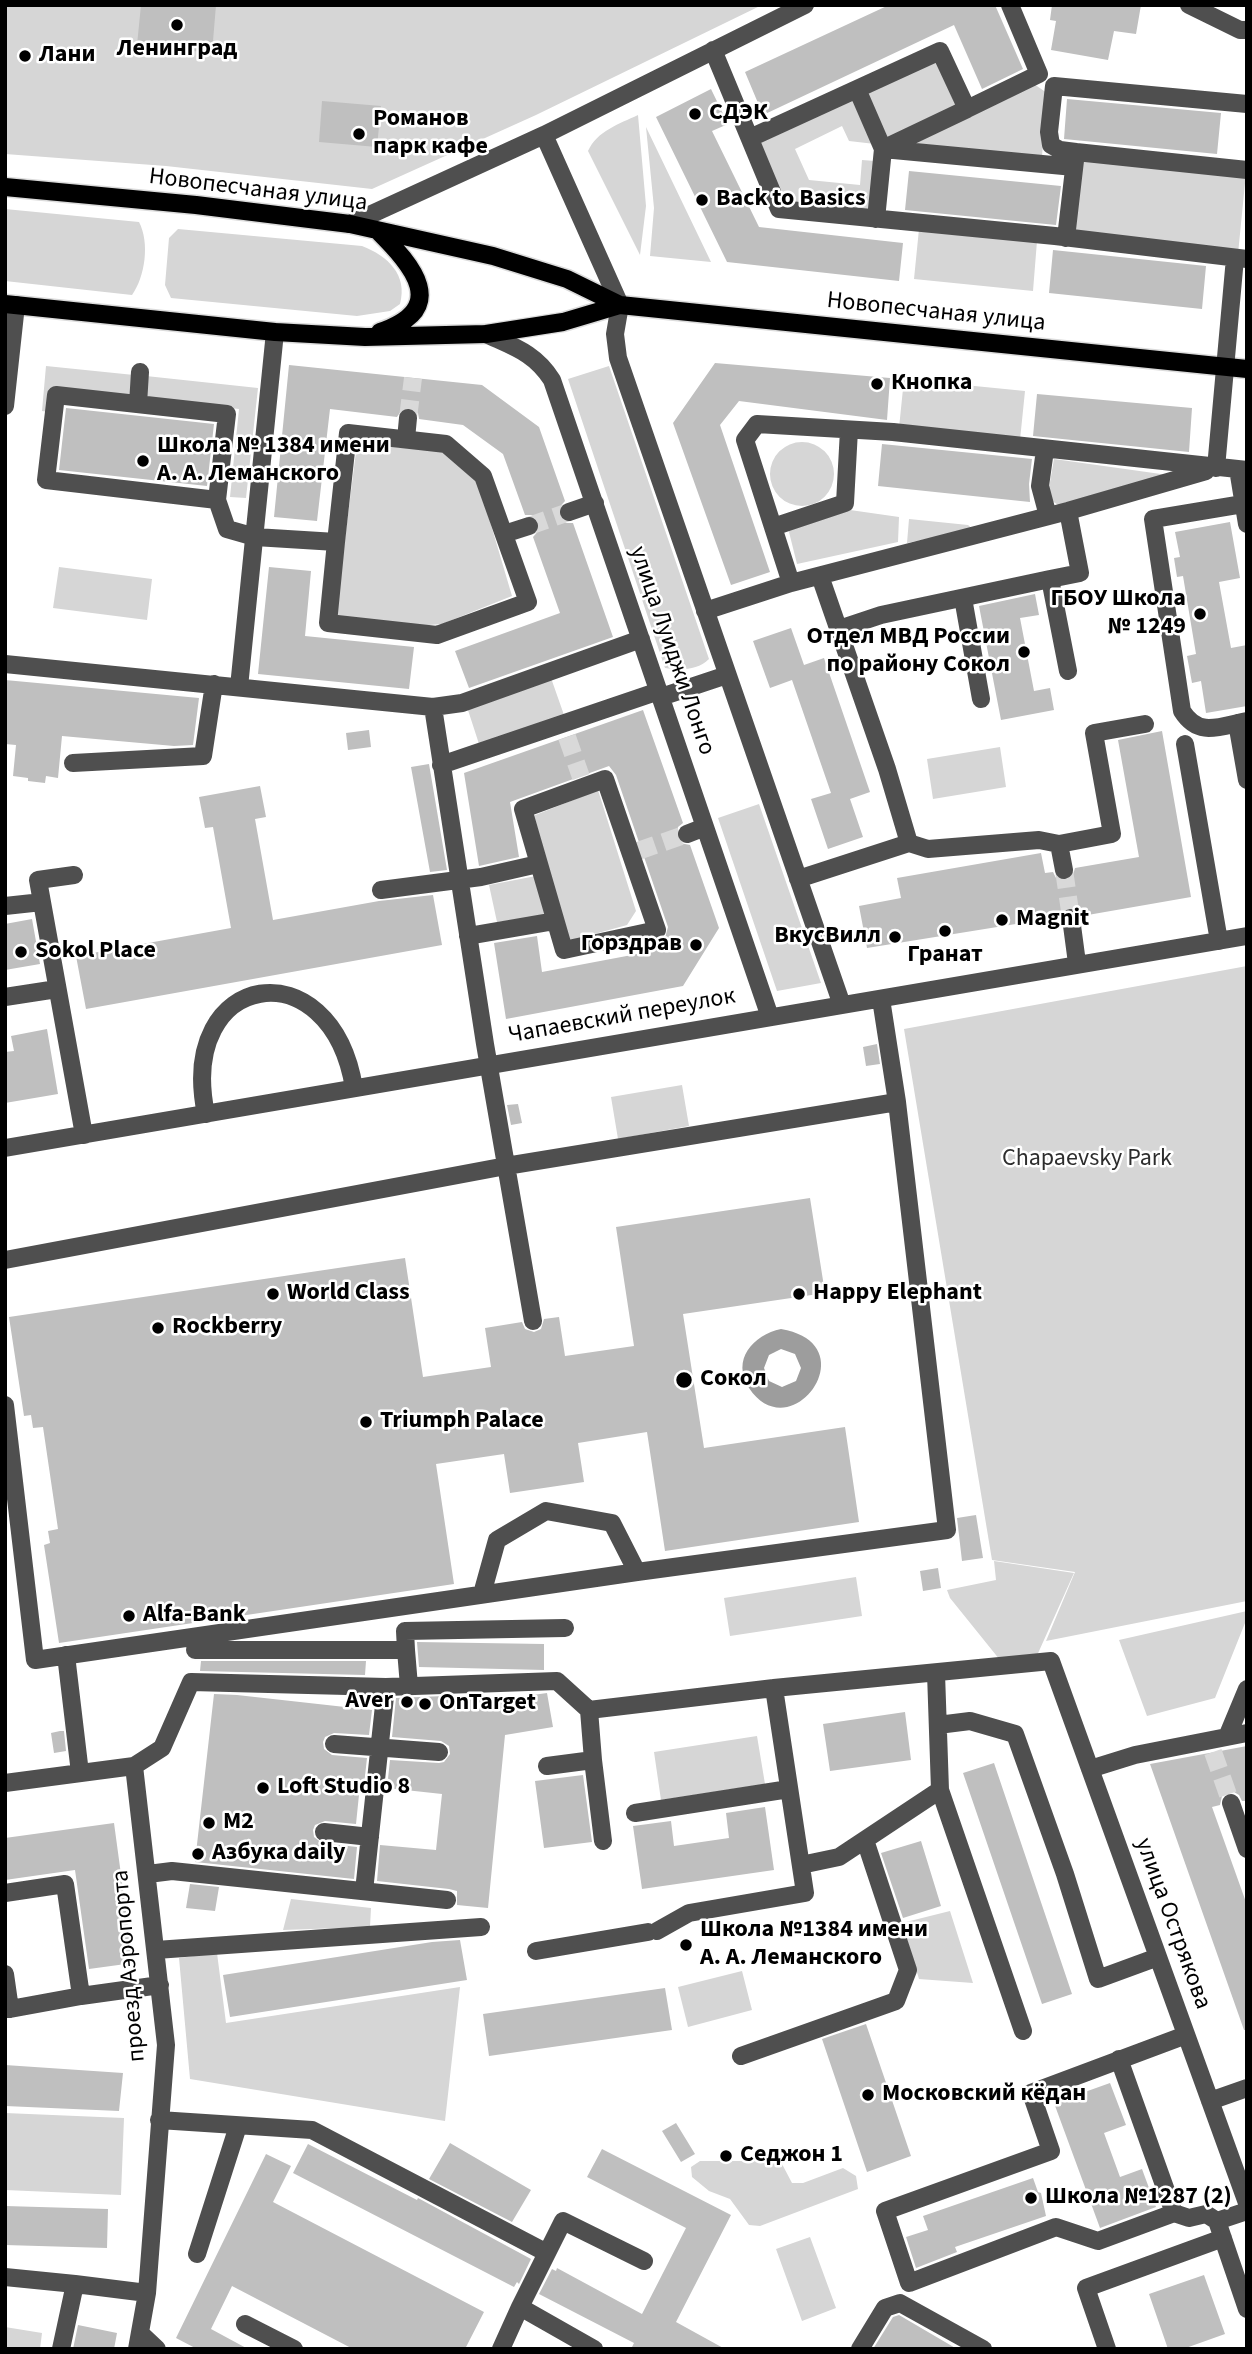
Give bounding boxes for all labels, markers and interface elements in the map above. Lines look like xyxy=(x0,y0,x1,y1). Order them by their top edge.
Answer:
marker: Ленинград xyxy=(169,17,185,33)
place label: Ленинград xyxy=(117,36,237,64)
place label: Лани xyxy=(39,42,95,70)
marker: Лани xyxy=(17,48,33,64)
place label: СДЭК xyxy=(709,100,768,128)
place label: Романов парк кафе xyxy=(373,106,488,162)
marker: СДЭК xyxy=(687,106,703,122)
marker: Романов парк кафе xyxy=(351,126,367,142)
street label: Новопесчаная улица xyxy=(147,163,369,219)
place label: Back to Basics xyxy=(716,186,866,214)
marker: Back to Basics xyxy=(694,192,710,208)
street label: Новопесчаная улица xyxy=(825,287,1047,339)
place label: Кнопка xyxy=(891,370,972,398)
marker: Кнопка xyxy=(869,376,885,392)
place label: Школа № 1384 имени А. А. Леманского xyxy=(157,433,390,489)
marker: Школа № 1384 имени А. А. Леманского xyxy=(135,453,151,469)
street label: улица Луиджи Лонго xyxy=(622,543,720,759)
place label: ГБОУ Школа № 1249 xyxy=(1050,586,1186,642)
marker: ГБОУ Школа № 1249 xyxy=(1192,606,1208,622)
place label: Отдел МВД России по району Сокол xyxy=(807,624,1010,680)
marker: Отдел МВД России по району Сокол xyxy=(1016,644,1032,660)
place label: Magnit xyxy=(1016,906,1089,934)
marker: Magnit xyxy=(994,912,1010,928)
place label: ВкусВилл xyxy=(774,923,881,951)
marker: Гранат xyxy=(937,923,953,939)
marker: ВкусВилл xyxy=(887,929,903,945)
place label: Горздрав xyxy=(581,931,682,959)
marker: Горздрав xyxy=(688,937,704,953)
place label: Sokol Place xyxy=(35,938,156,966)
place label: Гранат xyxy=(907,942,983,970)
marker: Sokol Place xyxy=(13,944,29,960)
street label: Чапаевский переулок xyxy=(506,983,738,1051)
park label: Chapaevsky Park xyxy=(1002,1146,1172,1174)
place label: World Class xyxy=(287,1280,410,1308)
place label: Happy Elephant xyxy=(813,1280,982,1308)
marker: World Class xyxy=(265,1286,281,1302)
marker: Happy Elephant xyxy=(791,1286,807,1302)
place label: Rockberry xyxy=(172,1314,282,1342)
marker: Rockberry xyxy=(150,1320,166,1336)
place label: Сокол xyxy=(700,1366,767,1394)
marker: Сокол xyxy=(674,1370,694,1390)
place label: Triumph Palace xyxy=(380,1408,544,1436)
marker: Triumph Palace xyxy=(358,1414,374,1430)
place label: Alfa-Bank xyxy=(143,1602,246,1630)
marker: Alfa-Bank xyxy=(121,1608,137,1624)
place label: Aver xyxy=(345,1688,393,1716)
place label: OnTarget xyxy=(439,1690,536,1718)
marker: Aver xyxy=(399,1694,415,1710)
marker: OnTarget xyxy=(417,1696,433,1712)
place label: Loft Studio 8 xyxy=(277,1774,410,1802)
marker: Loft Studio 8 xyxy=(255,1780,271,1796)
place label: M2 xyxy=(223,1809,254,1837)
marker: M2 xyxy=(201,1815,217,1831)
street label: улица Острякова xyxy=(1128,1835,1216,2013)
place label: Азбука daily xyxy=(212,1840,346,1868)
marker: Азбука daily xyxy=(190,1846,206,1862)
street label: проезд Аэропорта xyxy=(107,1869,153,2063)
place label: Школа №1384 имени А. А. Леманского xyxy=(700,1917,928,1973)
marker: Школа №1384 имени А. А. Леманского xyxy=(678,1937,694,1953)
place label: Московский кёдан xyxy=(882,2081,1086,2109)
marker: Московский кёдан xyxy=(860,2087,876,2103)
place label: Седжон 1 xyxy=(740,2142,843,2170)
marker: Седжон 1 xyxy=(718,2148,734,2164)
place label: Школа №1287 (2) xyxy=(1045,2184,1232,2212)
marker: Школа №1287 (2) xyxy=(1023,2190,1039,2206)

